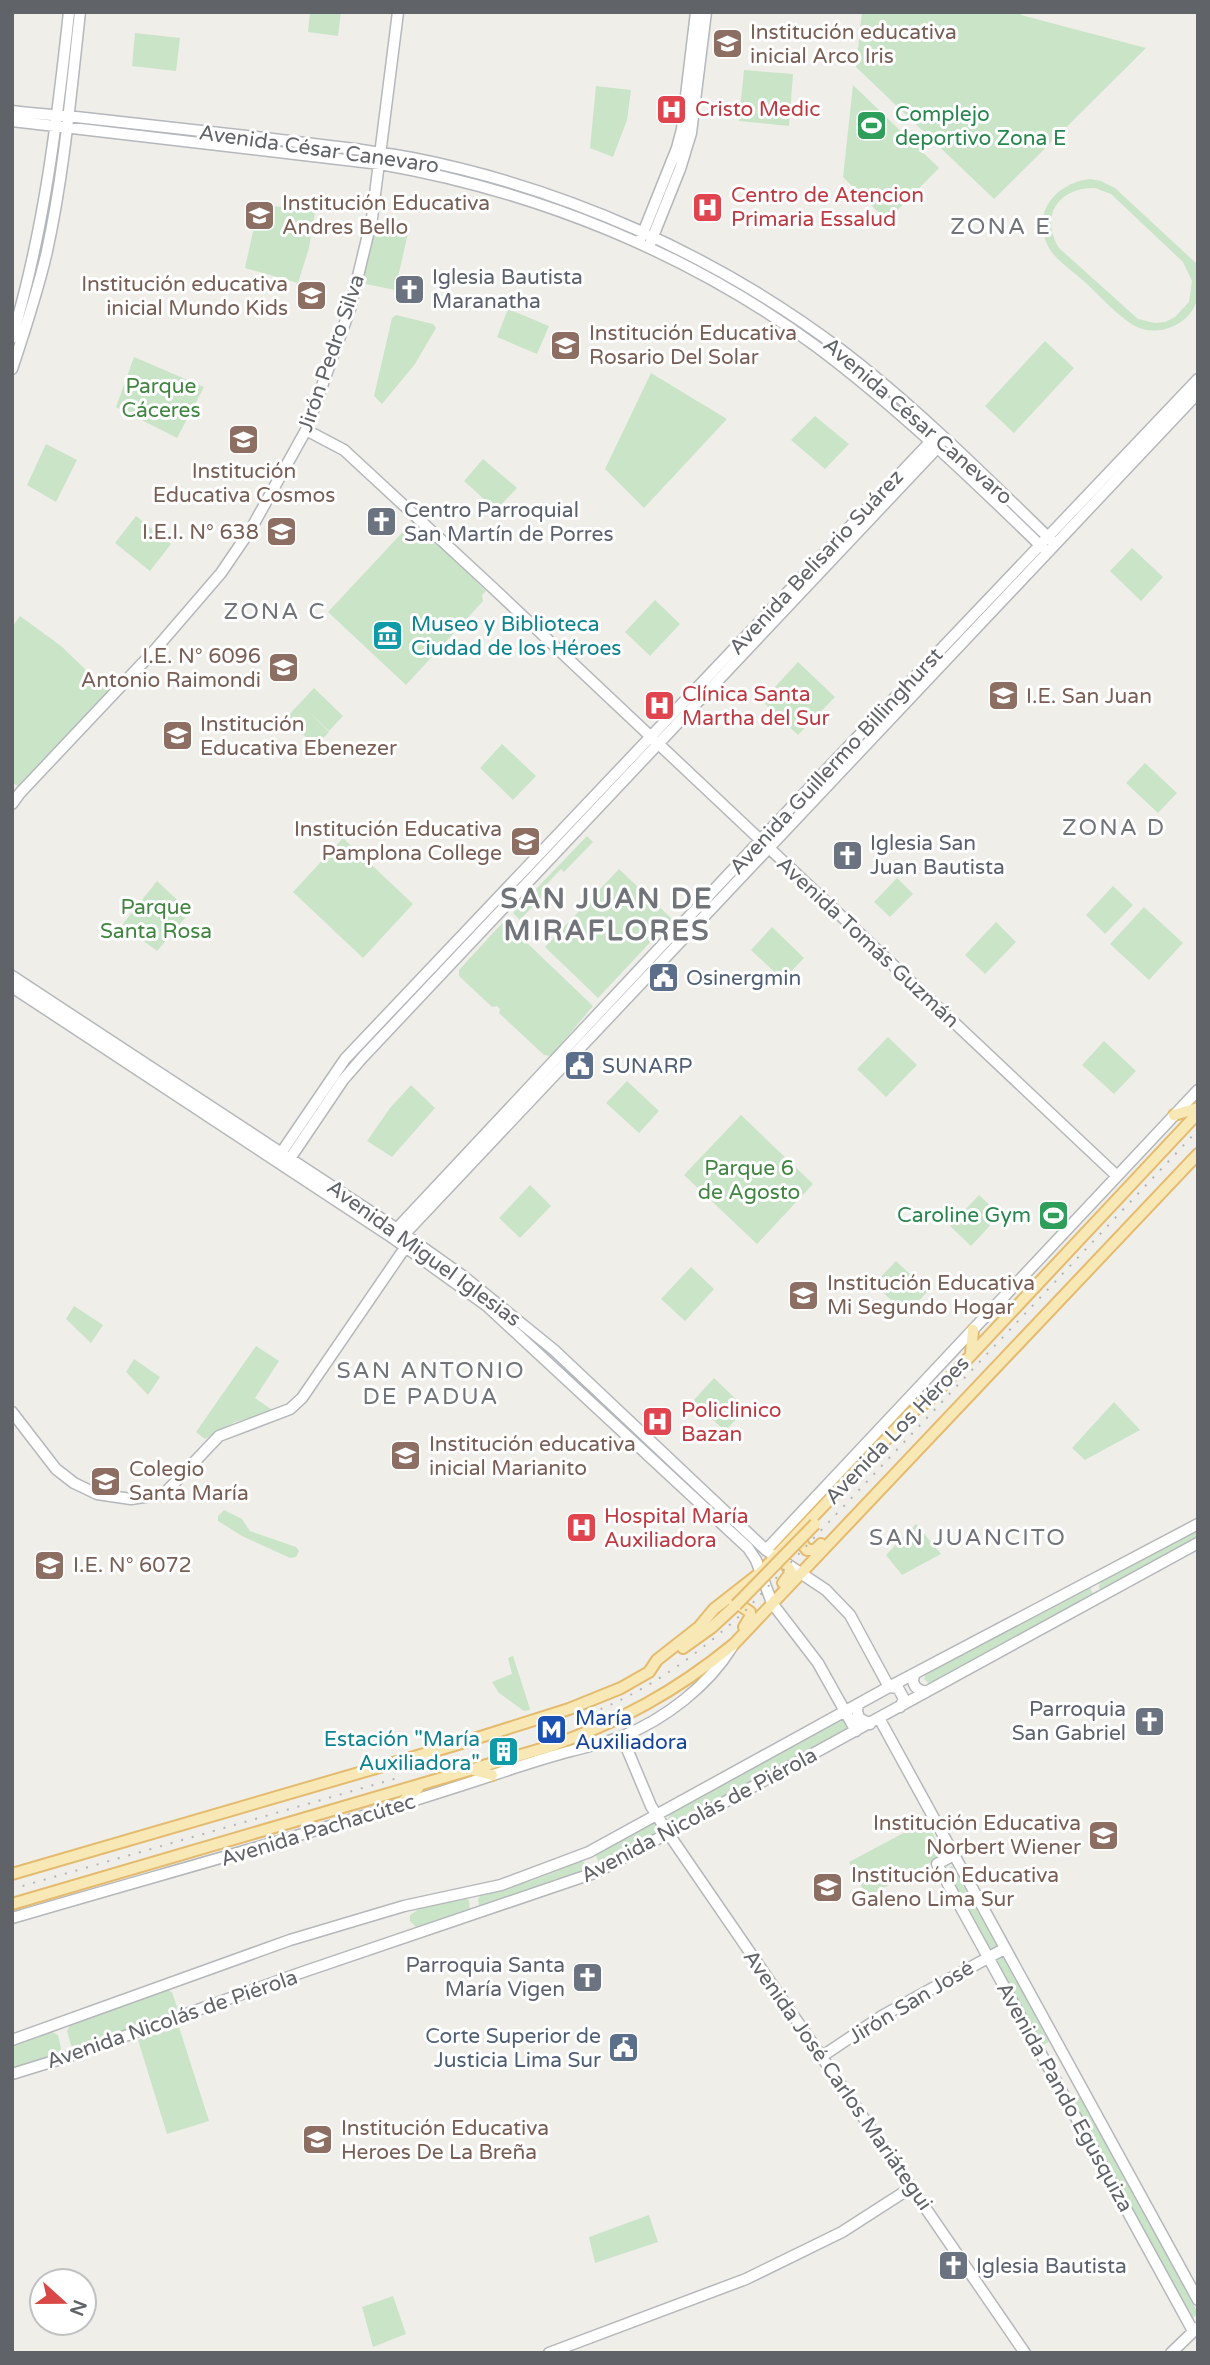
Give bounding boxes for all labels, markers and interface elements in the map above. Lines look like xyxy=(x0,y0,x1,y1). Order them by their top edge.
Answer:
place label: Institución educativa inicial Arco Iris xyxy=(750,20,957,69)
school or university icon: Institución educativa inicial Arco Iris xyxy=(710,27,744,61)
hospital icon: Cristo Medic xyxy=(655,92,689,126)
place label: Cristo Medic xyxy=(695,97,820,122)
place label: Complejo deportivo Zona E xyxy=(895,102,1066,151)
sports icon: Complejo deportivo Zona E xyxy=(855,109,889,143)
street label: Avenida César Canevaro xyxy=(197,120,441,179)
place label: Centro de Atencion Primaria Essalud xyxy=(731,183,924,232)
hospital icon: Centro de Atencion Primaria Essalud xyxy=(691,190,725,224)
place label: Institución Educativa Andres Bello xyxy=(282,191,490,240)
school or university icon: Institución Educativa Andres Bello xyxy=(242,198,276,232)
district label: ZONA E xyxy=(950,213,1052,241)
place label: Iglesia Bautista Maranatha xyxy=(432,265,583,314)
street label: Jirón Pedro Silva xyxy=(293,271,370,435)
place label: Institución educativa inicial Mundo Kids xyxy=(81,272,288,321)
church icon: Iglesia Bautista Maranatha xyxy=(392,272,426,306)
school or university icon: Institución educativa inicial Mundo Kids xyxy=(294,279,328,313)
place label: Institución Educativa Rosario Del Solar xyxy=(589,321,797,370)
school or university icon: Institución Educativa Rosario Del Solar xyxy=(549,328,583,362)
street label: Avenida César Canevaro xyxy=(818,333,1017,510)
park label: Parque Cáceres xyxy=(121,374,201,423)
school or university icon: Institución Educativa Cosmos xyxy=(227,422,261,456)
place label: Institución Educativa Cosmos xyxy=(153,459,335,508)
street label: Avenida Belisario Suárez xyxy=(724,465,909,660)
place label: Centro Parroquial San Martín de Porres xyxy=(404,498,614,547)
church icon: Centro Parroquial San Martín de Porres xyxy=(364,505,398,539)
school or university icon: I.E.I. N° 638 xyxy=(265,515,299,549)
place label: I.E.I. N° 638 xyxy=(142,520,259,545)
district label: ZONA C xyxy=(224,598,326,626)
place label: Museo y Biblioteca Ciudad de los Héroes xyxy=(411,612,621,661)
museum icon: Museo y Biblioteca Ciudad de los Héroes xyxy=(371,619,405,653)
street label: Avenida Guillermo Billinghurst xyxy=(725,643,948,880)
place label: I.E. N° 6096 Antonio Raimondi xyxy=(81,644,261,693)
school or university icon: I.E. N° 6096 Antonio Raimondi xyxy=(267,651,301,685)
school or university icon: I.E. San Juan xyxy=(986,679,1020,713)
place label: Clínica Santa Martha del Sur xyxy=(682,682,830,731)
place label: I.E. San Juan xyxy=(1026,684,1152,709)
hospital icon: Clínica Santa Martha del Sur xyxy=(642,689,676,723)
place label: Institución Educativa Ebenezer xyxy=(200,712,397,761)
school or university icon: Institución Educativa Ebenezer xyxy=(160,719,194,753)
district label: ZONA D xyxy=(1062,814,1166,842)
place label: Institución Educativa Pamplona College xyxy=(294,817,502,866)
school or university icon: Institución Educativa Pamplona College xyxy=(508,824,542,858)
place label: Iglesia San Juan Bautista xyxy=(870,831,1005,880)
church icon: Iglesia San Juan Bautista xyxy=(830,838,864,872)
street label: Avenida Tomás Guzmán xyxy=(771,851,964,1033)
district label: SAN JUAN DE MIRAFLORES xyxy=(500,882,714,948)
park label: Parque Santa Rosa xyxy=(100,895,212,944)
public building icon: Osinergmin xyxy=(646,961,680,995)
place label: Osinergmin xyxy=(686,966,801,991)
public building icon: SUNARP xyxy=(562,1049,596,1083)
place label: SUNARP xyxy=(602,1054,692,1079)
park label: Parque 6 de Agosto xyxy=(698,1156,800,1205)
street label: Avenida Miguel Iglesias xyxy=(322,1175,525,1332)
sports icon: Caroline Gym xyxy=(1037,1198,1071,1232)
place label: Caroline Gym xyxy=(897,1203,1031,1228)
place label: Institución Educativa Mi Segundo Hogar xyxy=(827,1271,1035,1320)
school or university icon: Institución Educativa Mi Segundo Hogar xyxy=(787,1278,821,1312)
street label: Avenida Los Héroes xyxy=(820,1351,975,1510)
district label: SAN ANTONIO DE PADUA xyxy=(336,1357,526,1411)
place label: Policlinico Bazan xyxy=(681,1398,782,1447)
hospital icon: Policlinico Bazan xyxy=(641,1405,675,1439)
place label: Institución educativa inicial Marianito xyxy=(429,1432,636,1481)
school or university icon: Institución educativa inicial Marianito xyxy=(389,1439,423,1473)
place label: Colegio Santa María xyxy=(129,1457,249,1506)
school or university icon: Colegio Santa María xyxy=(89,1464,123,1498)
place label: Hospital María Auxiliadora xyxy=(604,1504,749,1553)
hospital icon: Hospital María Auxiliadora xyxy=(564,1511,598,1545)
district label: SAN JUANCITO xyxy=(869,1524,1067,1552)
school or university icon: I.E. N° 6072 xyxy=(33,1548,67,1582)
place label: I.E. N° 6072 xyxy=(73,1553,192,1578)
place label: Parroquia San Gabriel xyxy=(1012,1697,1126,1746)
church icon: Parroquia San Gabriel xyxy=(1132,1704,1166,1738)
place label: María Auxiliadora xyxy=(575,1706,688,1755)
metro station icon: María Auxiliadora xyxy=(535,1713,569,1747)
place label: Estación "María Auxiliadora" xyxy=(324,1727,480,1776)
building icon: Estación "María Auxiliadora" xyxy=(486,1734,520,1768)
street label: Avenida Nicolás de Piérola xyxy=(577,1742,822,1888)
street label: Avenida Pachacútec xyxy=(218,1789,419,1872)
place label: Institución Educativa Norbert Wiener xyxy=(873,1811,1081,1860)
school or university icon: Institución Educativa Norbert Wiener xyxy=(1087,1818,1121,1852)
place label: Institución Educativa Galeno Lima Sur xyxy=(851,1863,1059,1912)
school or university icon: Institución Educativa Galeno Lima Sur xyxy=(811,1870,845,1904)
street label: Avenida José Carlos Mariátegui xyxy=(738,1945,937,2215)
place label: Parroquia Santa María Vigen xyxy=(405,1953,565,2002)
street label: Jirón San José xyxy=(844,1955,978,2050)
church icon: Parroquia Santa María Vigen xyxy=(571,1960,605,1994)
street label: Avenida Nicolás de Piérola xyxy=(43,1965,301,2074)
street label: Avenida Pando Egusquiza xyxy=(991,1978,1138,2216)
place label: Corte Superior de Justicia Lima Sur xyxy=(425,2024,601,2073)
public building icon: Corte Superior de Justicia Lima Sur xyxy=(607,2031,641,2065)
place label: Institución Educativa Heroes De La Breña xyxy=(341,2116,549,2165)
school or university icon: Institución Educativa Heroes De La Breña xyxy=(301,2123,335,2157)
church icon: Iglesia Bautista xyxy=(936,2249,970,2283)
place label: Iglesia Bautista xyxy=(976,2254,1127,2279)
north arrow xyxy=(28,2267,98,2337)
text: N xyxy=(65,2297,91,2319)

